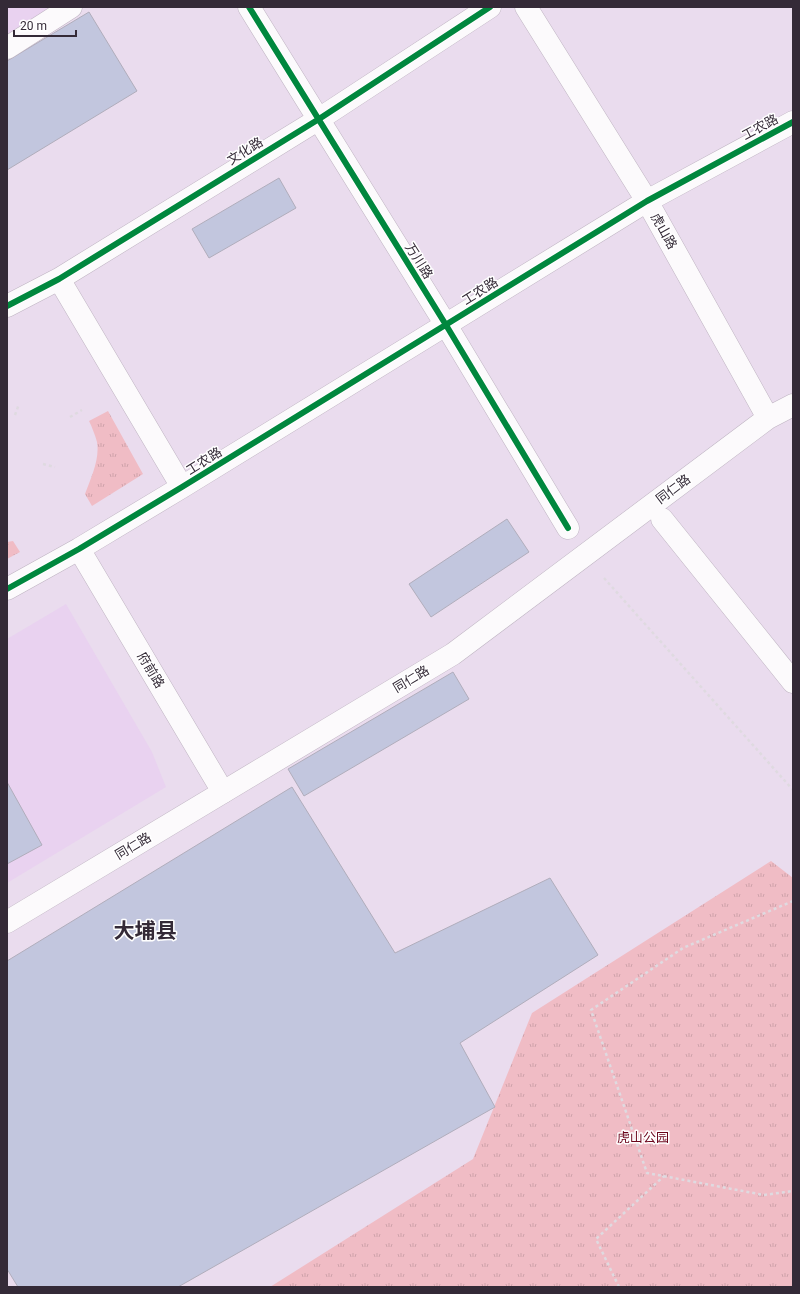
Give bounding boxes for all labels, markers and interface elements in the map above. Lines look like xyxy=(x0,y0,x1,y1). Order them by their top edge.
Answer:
scale bar xyxy=(14,12,76,38)
text: 20 m xyxy=(20,19,47,33)
street label: 工农路 xyxy=(739,111,781,143)
street label: 文化路 xyxy=(224,134,266,168)
street label: 虎山路 xyxy=(648,210,680,252)
street label: 万川路 xyxy=(402,240,436,282)
street label: 工农路 xyxy=(459,274,501,308)
street label: 工农路 xyxy=(183,444,225,478)
street label: 同仁路 xyxy=(653,471,693,507)
street label: 府前路 xyxy=(135,649,167,691)
street label: 同仁路 xyxy=(390,663,432,695)
street label: 同仁路 xyxy=(112,830,154,862)
district label: 大埔县 xyxy=(114,919,177,943)
park label: 虎山公园 xyxy=(617,1130,669,1145)

